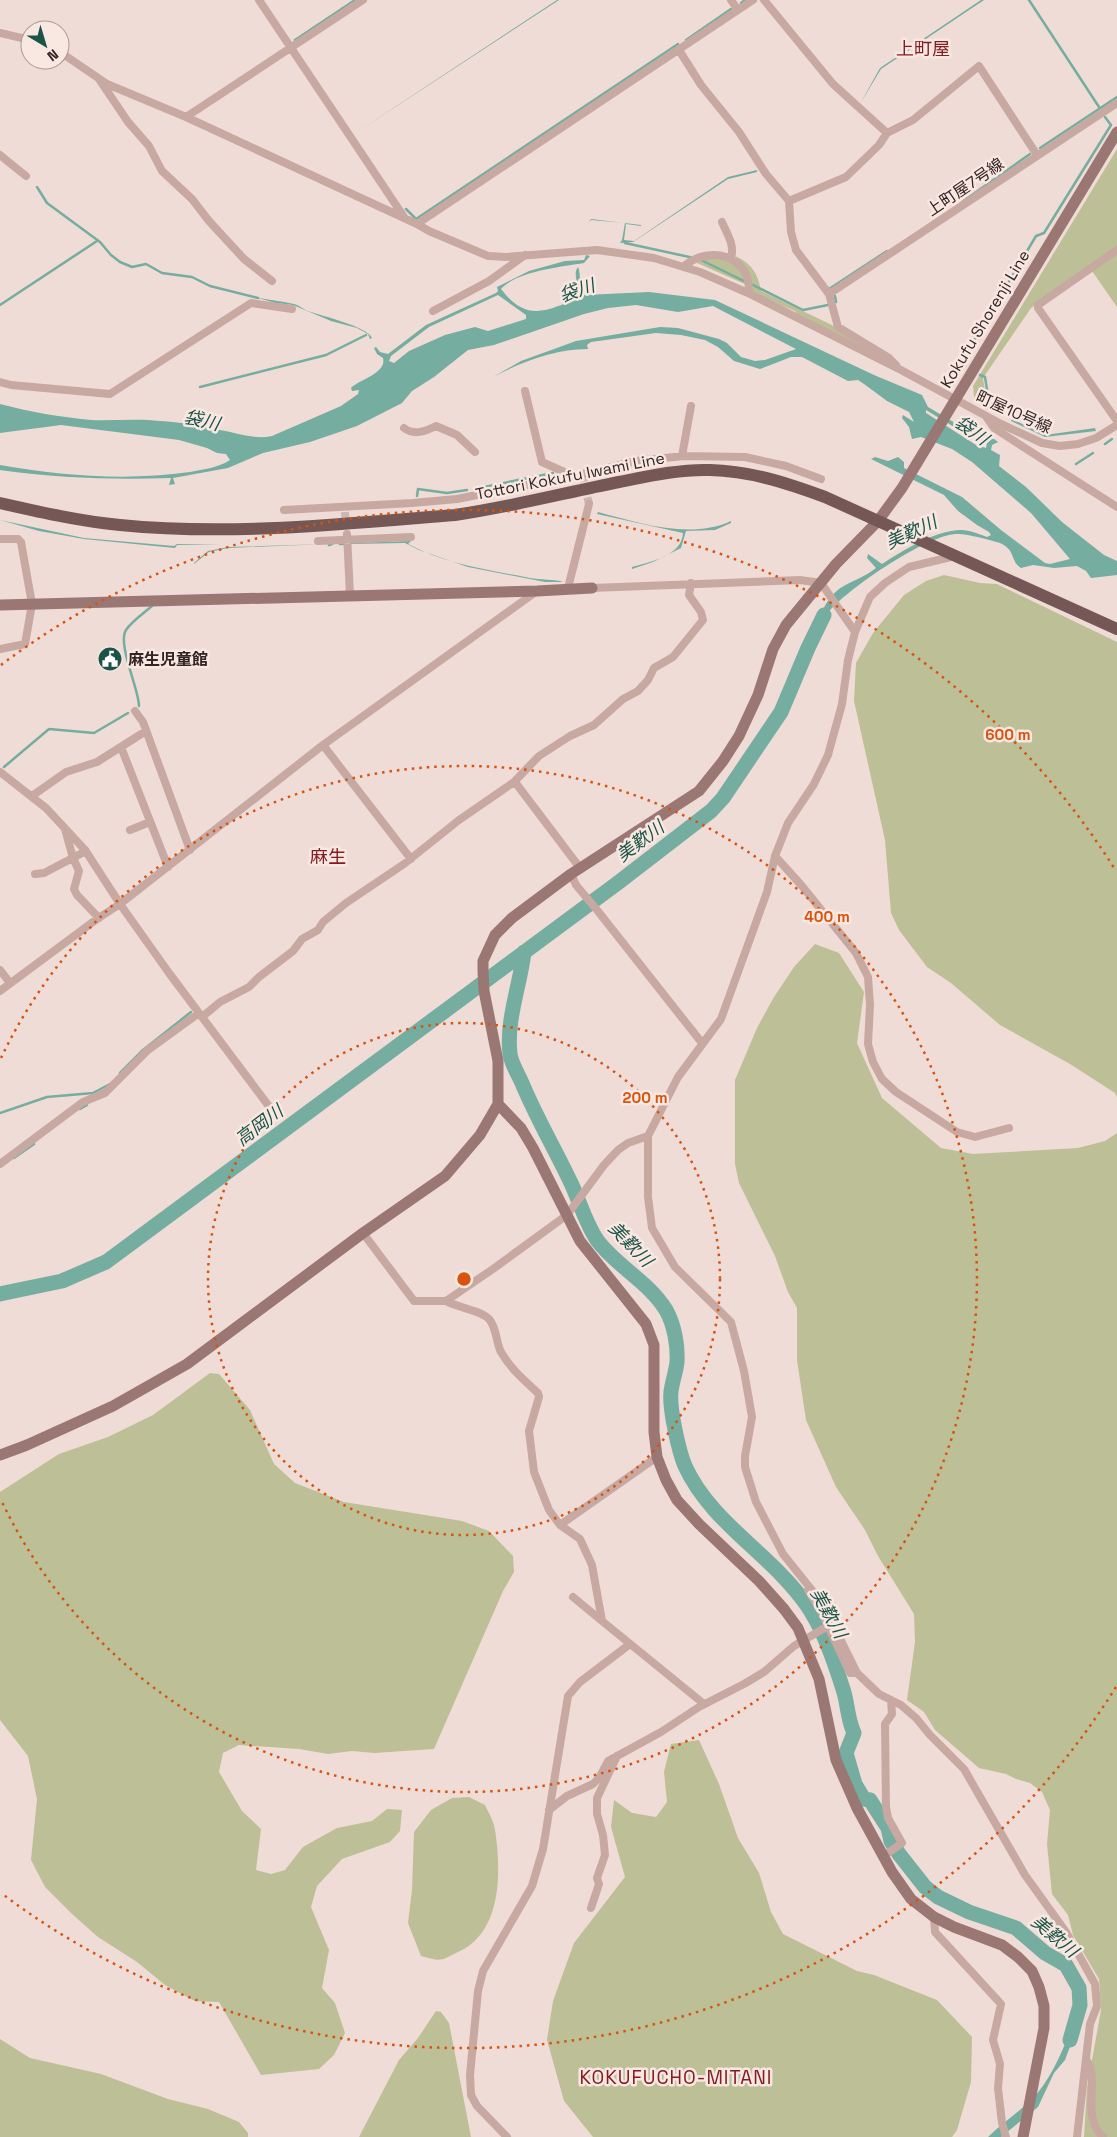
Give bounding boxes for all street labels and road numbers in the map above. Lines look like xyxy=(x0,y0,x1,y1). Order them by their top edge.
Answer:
street label: 上町屋7号線 xyxy=(922,153,1008,221)
street label: Kokufu Shorenji Line xyxy=(936,246,1034,392)
street label: 町屋10号線 xyxy=(973,386,1055,438)
street label: Tottori Kokufu Iwami Line xyxy=(474,447,666,505)

